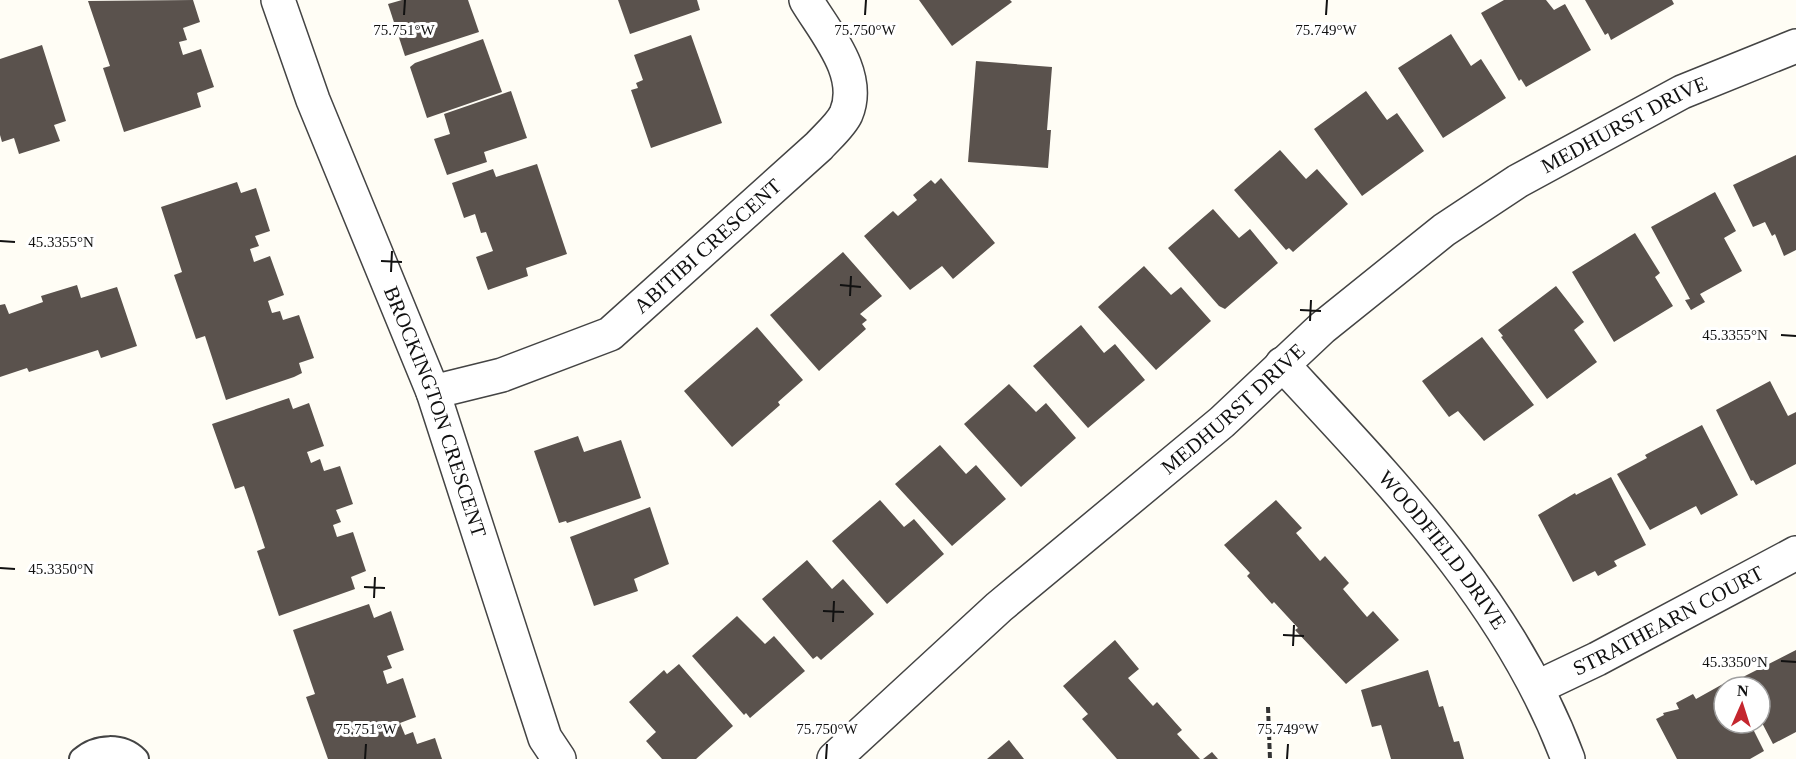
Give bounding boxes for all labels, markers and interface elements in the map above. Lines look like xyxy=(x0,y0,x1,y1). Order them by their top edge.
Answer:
text: 75.751°W xyxy=(373,22,436,38)
text: 75.750°W xyxy=(834,22,897,38)
text: 75.749°W xyxy=(1295,22,1358,38)
street label: MEDHURST DRIVE xyxy=(1537,71,1711,178)
street label: ABITIBI CRESCENT xyxy=(629,174,786,318)
text: 45.3355°N xyxy=(28,234,94,250)
street label: BROCKINGTON CRESCENT xyxy=(379,283,491,540)
text: 45.3355°N xyxy=(1702,327,1768,343)
street label: MEDHURST DRIVE xyxy=(1156,338,1310,479)
street label: WOODFIELD DRIVE xyxy=(1374,466,1511,634)
text: 45.3350°N xyxy=(28,561,94,577)
street label: STRATHEARN COURT xyxy=(1569,561,1767,681)
text: 45.3350°N xyxy=(1702,654,1768,670)
north arrow xyxy=(1712,675,1772,735)
text: N xyxy=(1737,682,1749,699)
text: 75.751°W xyxy=(335,721,398,737)
text: 75.750°W xyxy=(796,721,859,737)
text: 75.749°W xyxy=(1257,721,1320,737)

